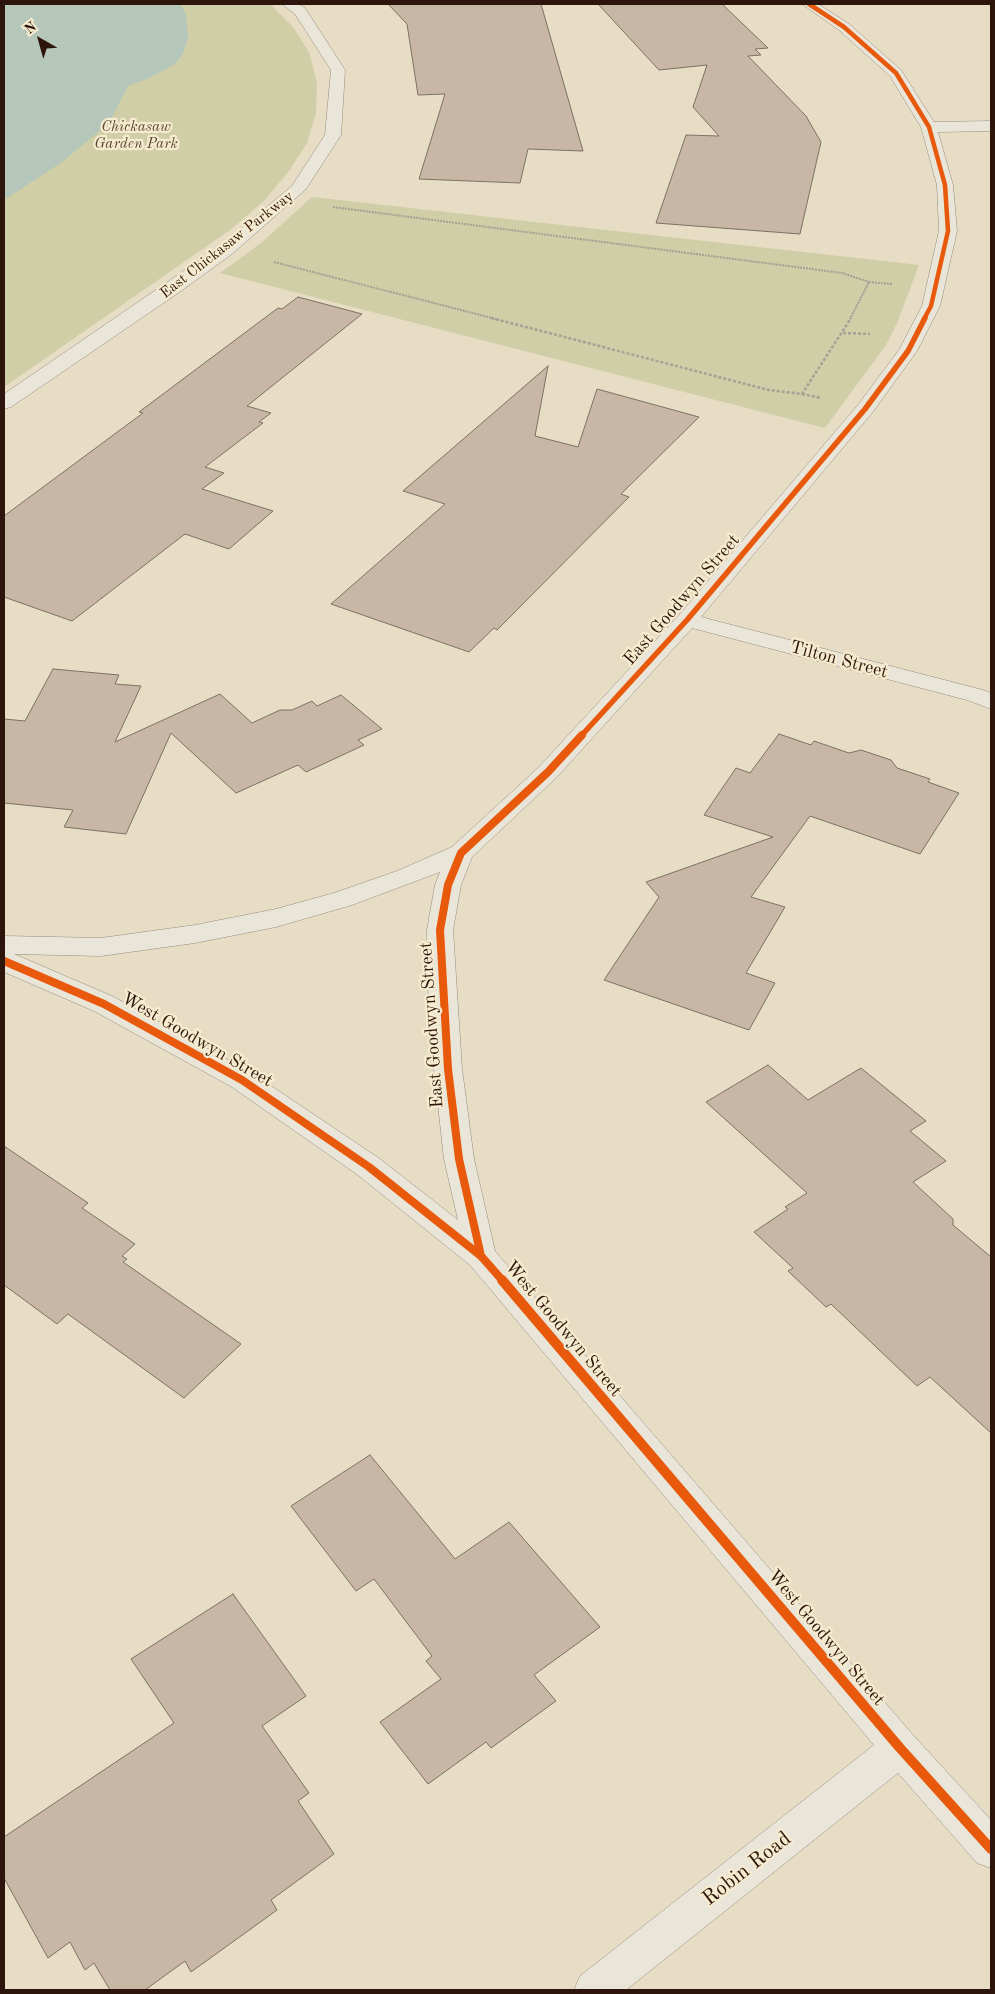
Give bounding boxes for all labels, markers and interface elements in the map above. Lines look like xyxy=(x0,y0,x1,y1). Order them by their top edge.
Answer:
north arrow xyxy=(15,15,65,65)
text: N xyxy=(22,19,39,37)
park label: Chickasaw Garden Park xyxy=(94,118,178,153)
street label: East Chickasaw Parkway xyxy=(157,187,297,303)
street label: East Goodwyn Street xyxy=(619,530,745,670)
street label: Tilton Street xyxy=(788,637,890,683)
street label: East Goodwyn Street xyxy=(415,941,449,1109)
street label: West Goodwyn Street xyxy=(118,988,276,1092)
street label: West Goodwyn Street xyxy=(500,1257,626,1401)
street label: West Goodwyn Street xyxy=(763,1566,889,1710)
street label: Robin Road xyxy=(698,1826,796,1912)

